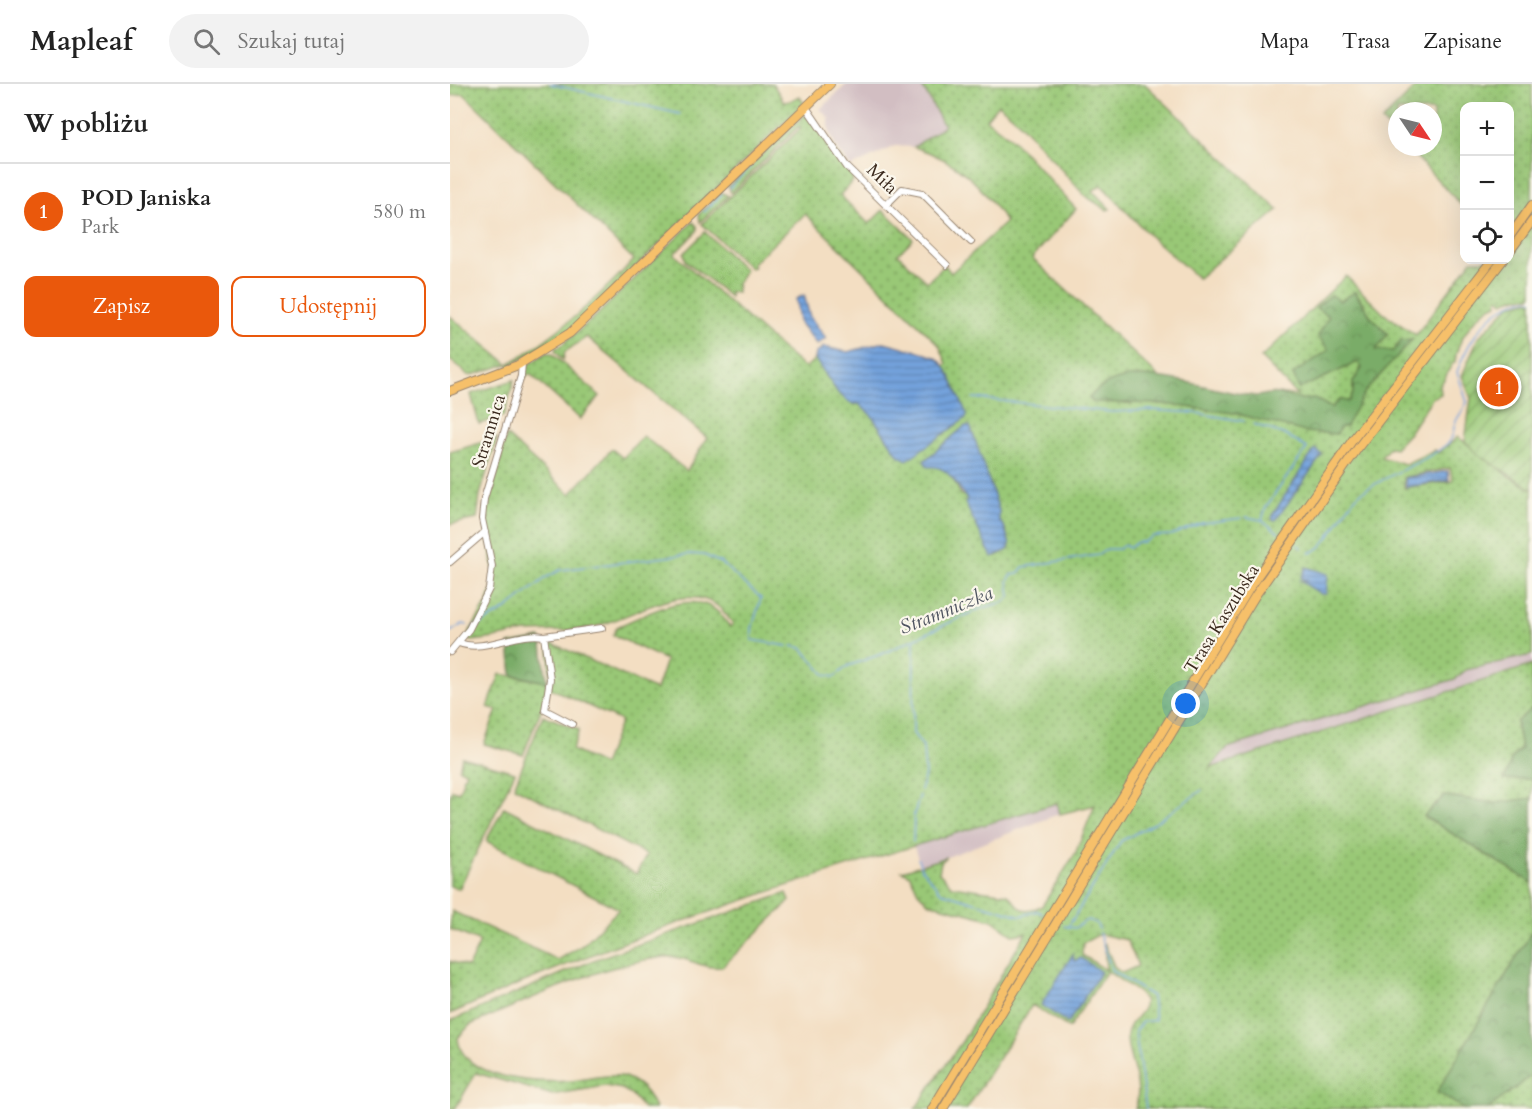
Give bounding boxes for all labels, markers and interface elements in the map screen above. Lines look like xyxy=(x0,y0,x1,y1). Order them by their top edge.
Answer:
search box xyxy=(169,14,589,68)
text: Mapleaf xyxy=(30,22,133,60)
icon: search xyxy=(190,25,223,58)
text: Szukaj tutaj xyxy=(238,26,346,56)
text: Mapa xyxy=(1260,27,1309,56)
text: Trasa xyxy=(1342,27,1390,56)
text: Zapisane xyxy=(1423,27,1502,56)
north arrow xyxy=(1388,102,1442,156)
map controls xyxy=(1460,102,1514,264)
button: + xyxy=(1460,102,1514,156)
text: W pobliżu xyxy=(24,106,149,141)
button: − xyxy=(1460,156,1514,210)
street label: Miła xyxy=(861,158,903,200)
text: POD Janiska xyxy=(81,183,211,213)
text: 1 xyxy=(38,198,49,225)
text: 580 m xyxy=(373,198,426,225)
button: locate xyxy=(1460,210,1514,264)
text: Park xyxy=(81,213,119,240)
button: Zapisz xyxy=(24,276,219,337)
button: Udostępnij xyxy=(231,276,426,337)
pin: 1 xyxy=(1480,364,1518,410)
street label: Stramnica xyxy=(466,391,512,471)
street label: Trasa Kaszubska xyxy=(1178,559,1266,678)
water label: Stramniczka xyxy=(895,579,997,641)
your location xyxy=(1171,689,1200,718)

